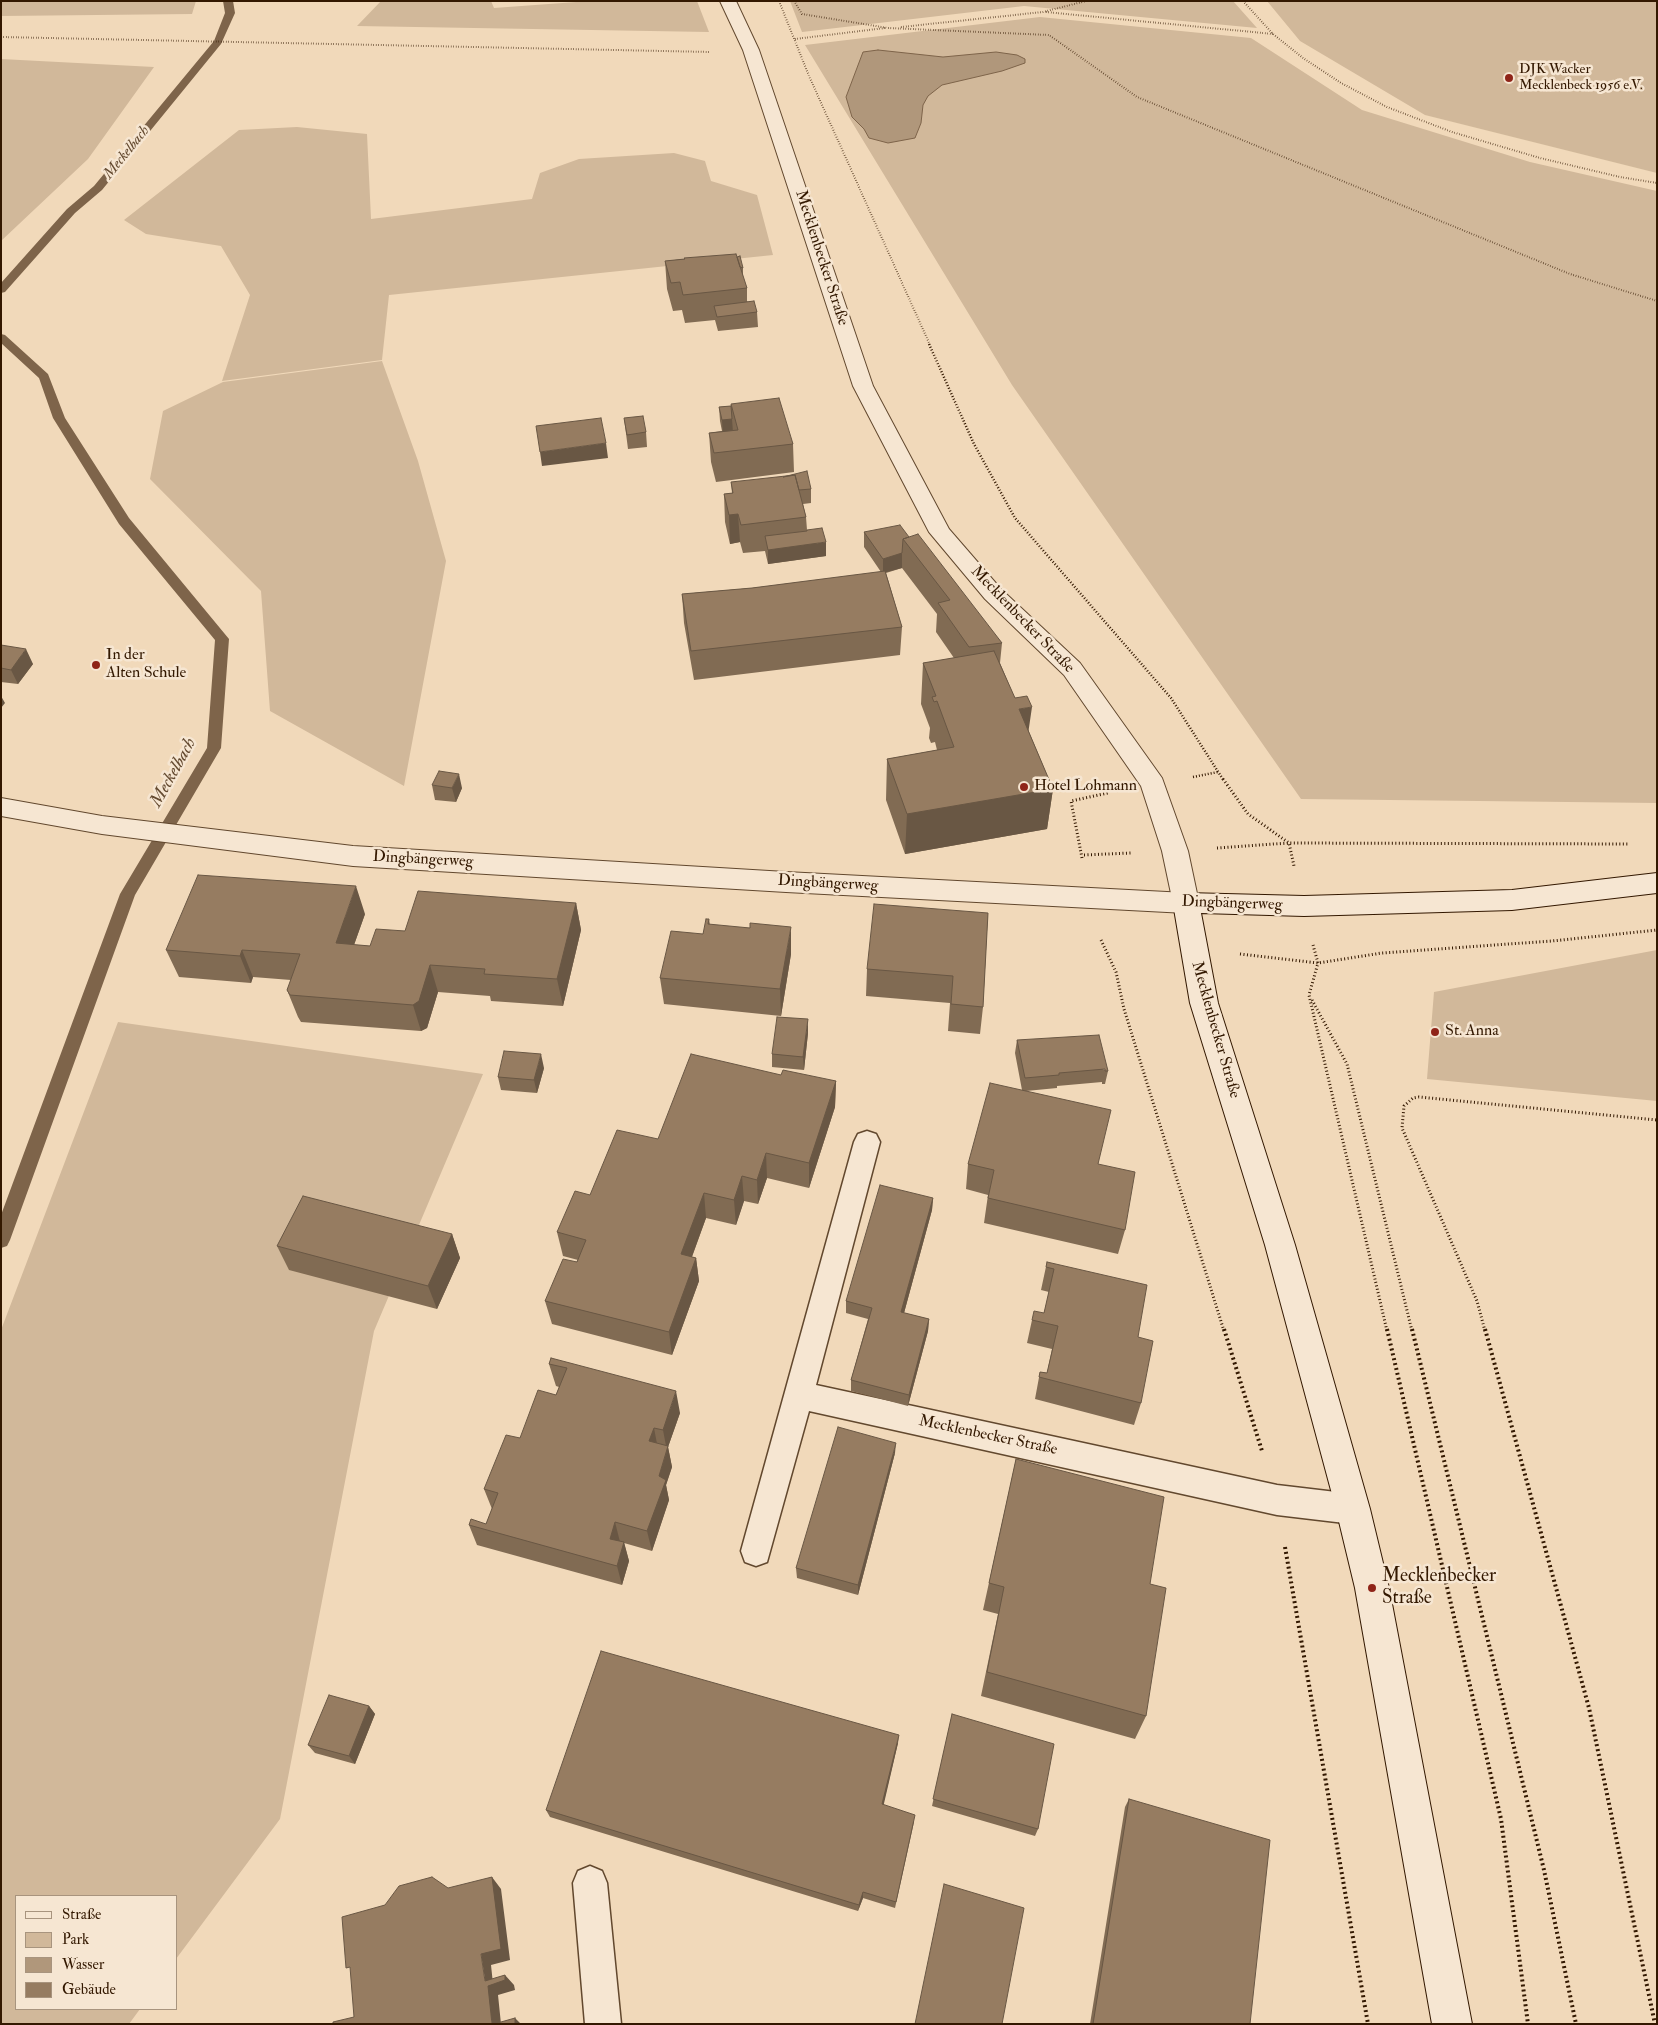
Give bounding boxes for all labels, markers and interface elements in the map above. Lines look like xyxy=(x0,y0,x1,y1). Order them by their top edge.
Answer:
place label: DJK Wacker Mecklenbeck 1956 e.V. xyxy=(1519,62,1643,94)
marker: DJK Wacker Mecklenbeck 1956 e.V. xyxy=(1503,72,1515,84)
water label: Meckelbach xyxy=(100,123,154,183)
street label: Mecklenbecker Straße xyxy=(790,188,852,328)
street label: Mecklenbecker Straße xyxy=(966,563,1078,677)
place label: In der Alten Schule xyxy=(106,646,186,684)
marker: In der Alten Schule xyxy=(90,659,102,671)
water label: Meckelbach xyxy=(146,735,202,811)
place label: Hotel Lohmann xyxy=(1034,777,1137,797)
marker: Hotel Lohmann xyxy=(1018,781,1030,793)
street label: Dingbängerweg xyxy=(372,848,474,872)
street label: Dingbängerweg xyxy=(777,872,879,896)
street label: Dingbängerweg xyxy=(1181,893,1283,915)
street label: Mecklenbecker Straße xyxy=(1186,959,1244,1101)
place label: St. Anna xyxy=(1445,1022,1499,1042)
marker: St. Anna xyxy=(1429,1026,1441,1038)
street label: Mecklenbecker Straße xyxy=(917,1412,1059,1460)
place label: Mecklenbecker Straße xyxy=(1382,1566,1496,1610)
marker: Mecklenbecker Straße xyxy=(1366,1582,1378,1594)
legend xyxy=(15,1895,178,2010)
text: Straße xyxy=(62,1905,101,1924)
text: Park xyxy=(62,1930,89,1949)
text: Wasser xyxy=(62,1955,104,1974)
text: Gebäude xyxy=(62,1980,116,1999)

